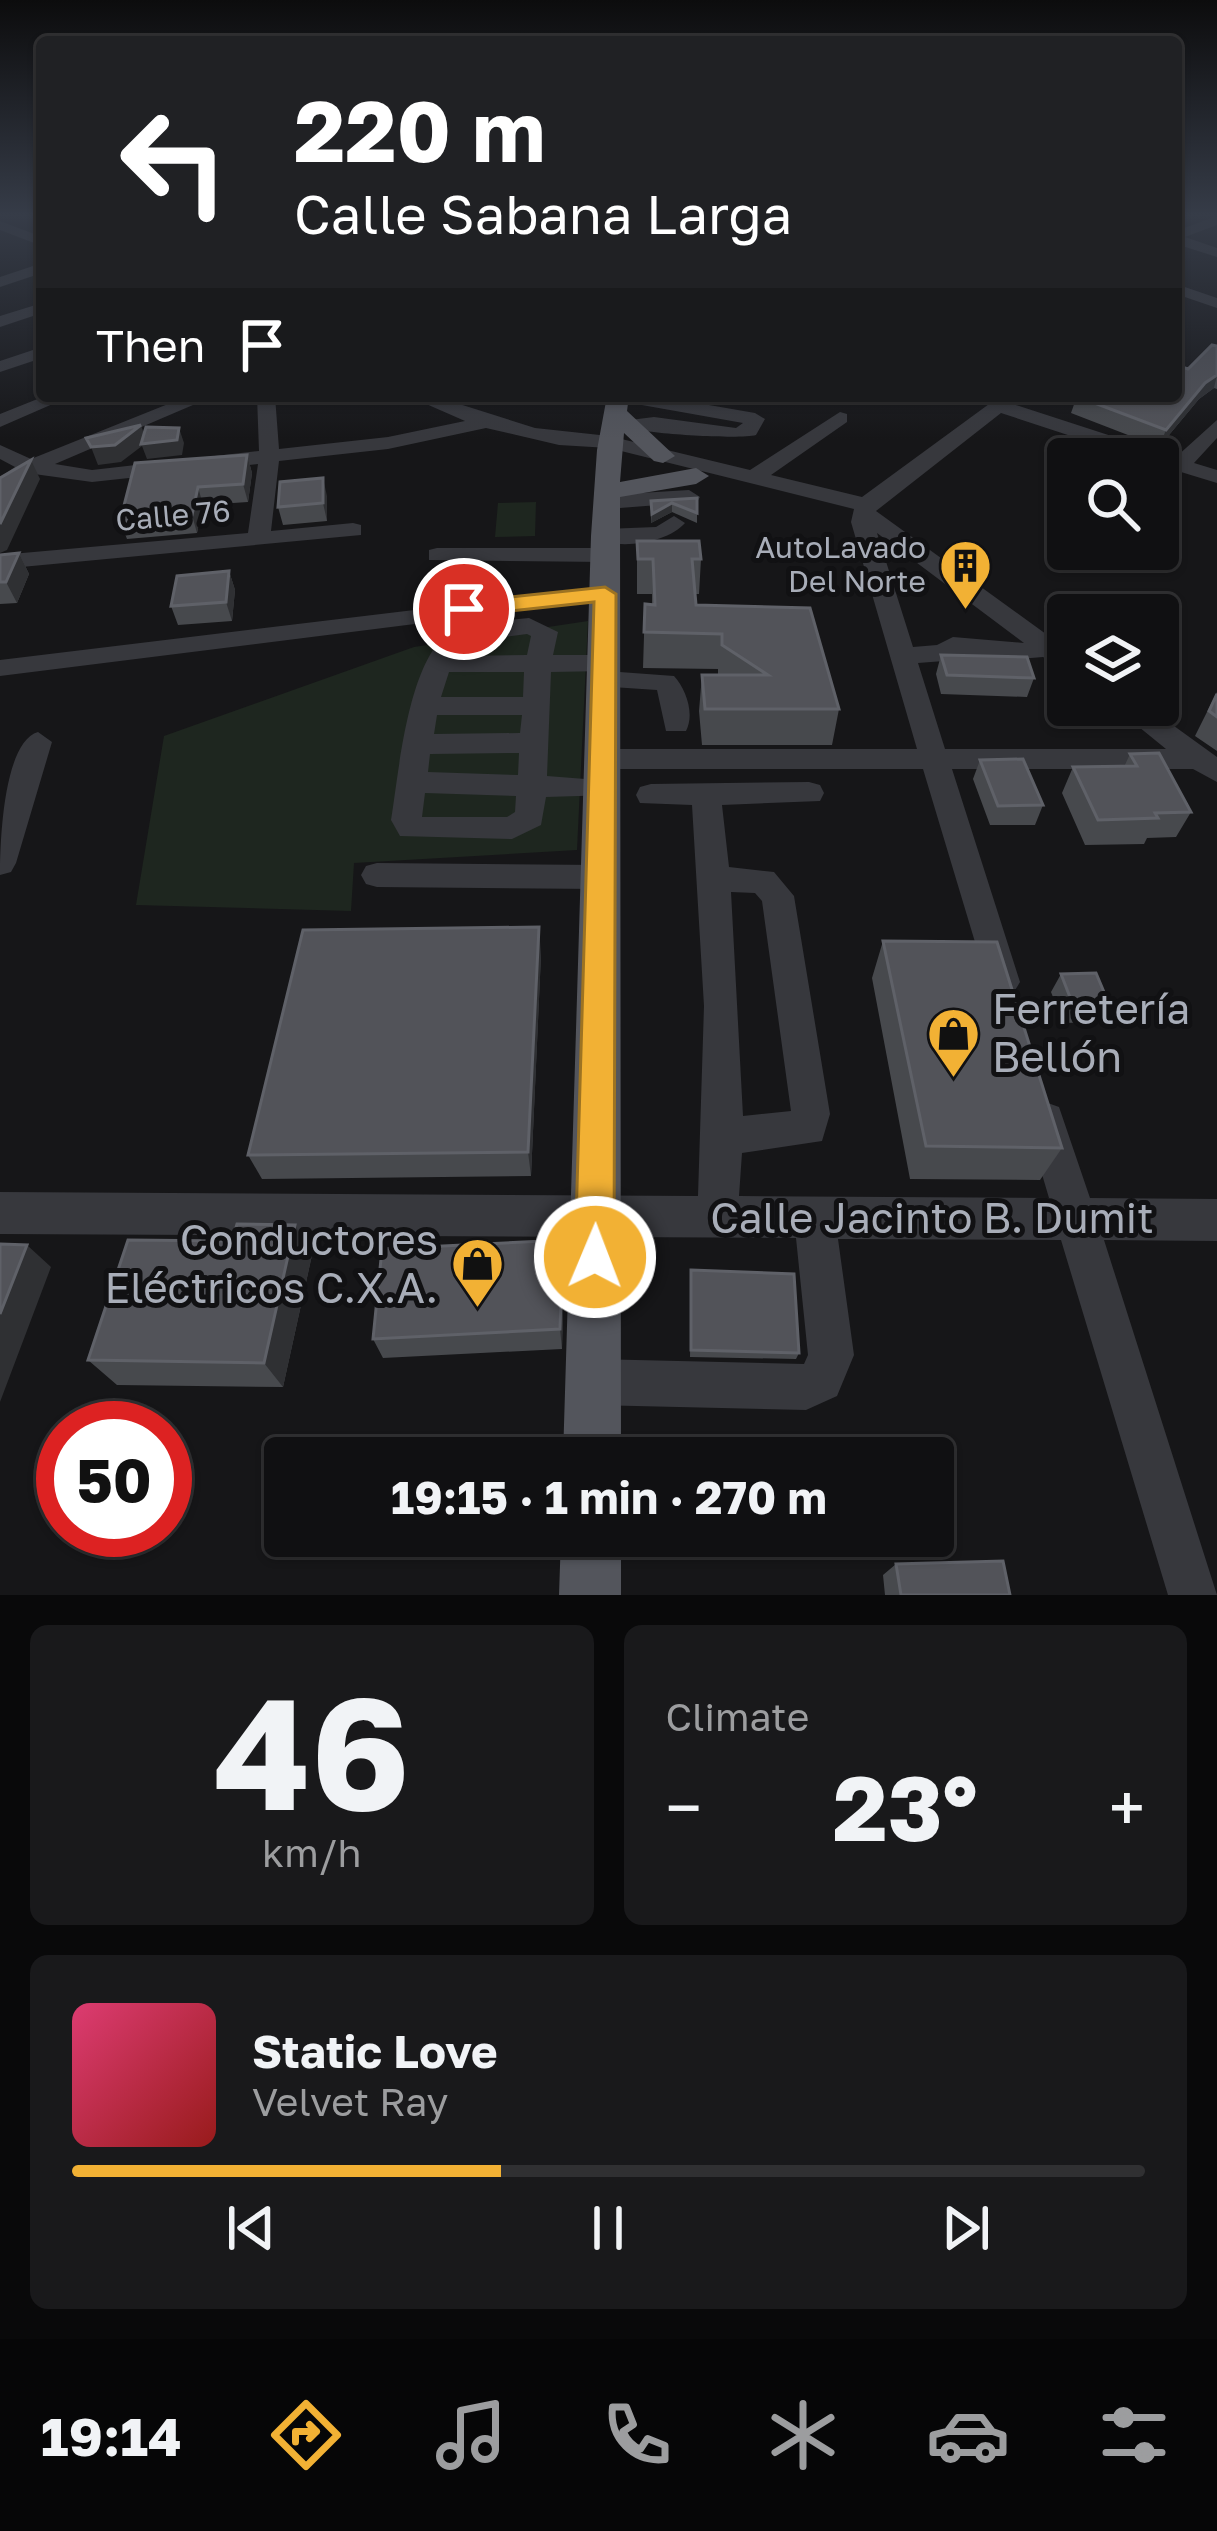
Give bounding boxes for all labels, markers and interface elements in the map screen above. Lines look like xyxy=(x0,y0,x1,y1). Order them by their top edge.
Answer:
text: 220 m xyxy=(294,80,546,180)
icon: left xyxy=(96,84,252,240)
text: Calle Sabana Larga xyxy=(294,181,792,246)
icon: arrive xyxy=(229,312,295,378)
text: Then xyxy=(96,318,205,372)
map controls xyxy=(1047,438,1179,726)
button: search xyxy=(1047,438,1179,570)
street label: Calle 76 xyxy=(114,492,232,538)
place label: AutoLavado Del Norte xyxy=(755,529,926,599)
building icon: AutoLavado Del Norte xyxy=(937,537,993,611)
pin xyxy=(413,558,515,660)
icon: arrive xyxy=(431,576,497,642)
button: layers xyxy=(1047,594,1179,726)
place label: Ferretería Bellón xyxy=(992,983,1190,1081)
shop icon: Ferretería Bellón xyxy=(925,1005,981,1079)
street label: Calle Jacinto B. Dumit xyxy=(710,1192,1154,1242)
position arrow xyxy=(532,1194,658,1320)
place label: Conductores Eléctricos C.X.A. xyxy=(105,1214,438,1312)
shop icon: Conductores Eléctricos C.X.A. xyxy=(449,1236,505,1310)
speed limit sign: 50 xyxy=(36,1401,192,1557)
text: 19:15 · 1 min · 270 m xyxy=(391,1470,827,1524)
text: 46 xyxy=(213,1657,410,1844)
text: Climate xyxy=(666,1693,809,1740)
text: 23° xyxy=(833,1753,978,1861)
text: − xyxy=(666,1767,702,1847)
text: + xyxy=(1109,1767,1145,1847)
text: km/h xyxy=(262,1829,361,1876)
text: Static Love xyxy=(252,2024,498,2078)
text: Velvet Ray xyxy=(252,2078,448,2125)
icon: previous xyxy=(218,2195,284,2261)
icon: pause xyxy=(575,2195,641,2261)
icon: next xyxy=(933,2195,999,2261)
icon: directions xyxy=(264,2393,348,2477)
icon: music xyxy=(429,2393,513,2477)
icon: phone xyxy=(595,2393,679,2477)
icon: climate xyxy=(761,2393,845,2477)
icon: car xyxy=(926,2393,1010,2477)
icon: filters xyxy=(1092,2393,1176,2477)
text: 19:14 xyxy=(41,2403,182,2468)

